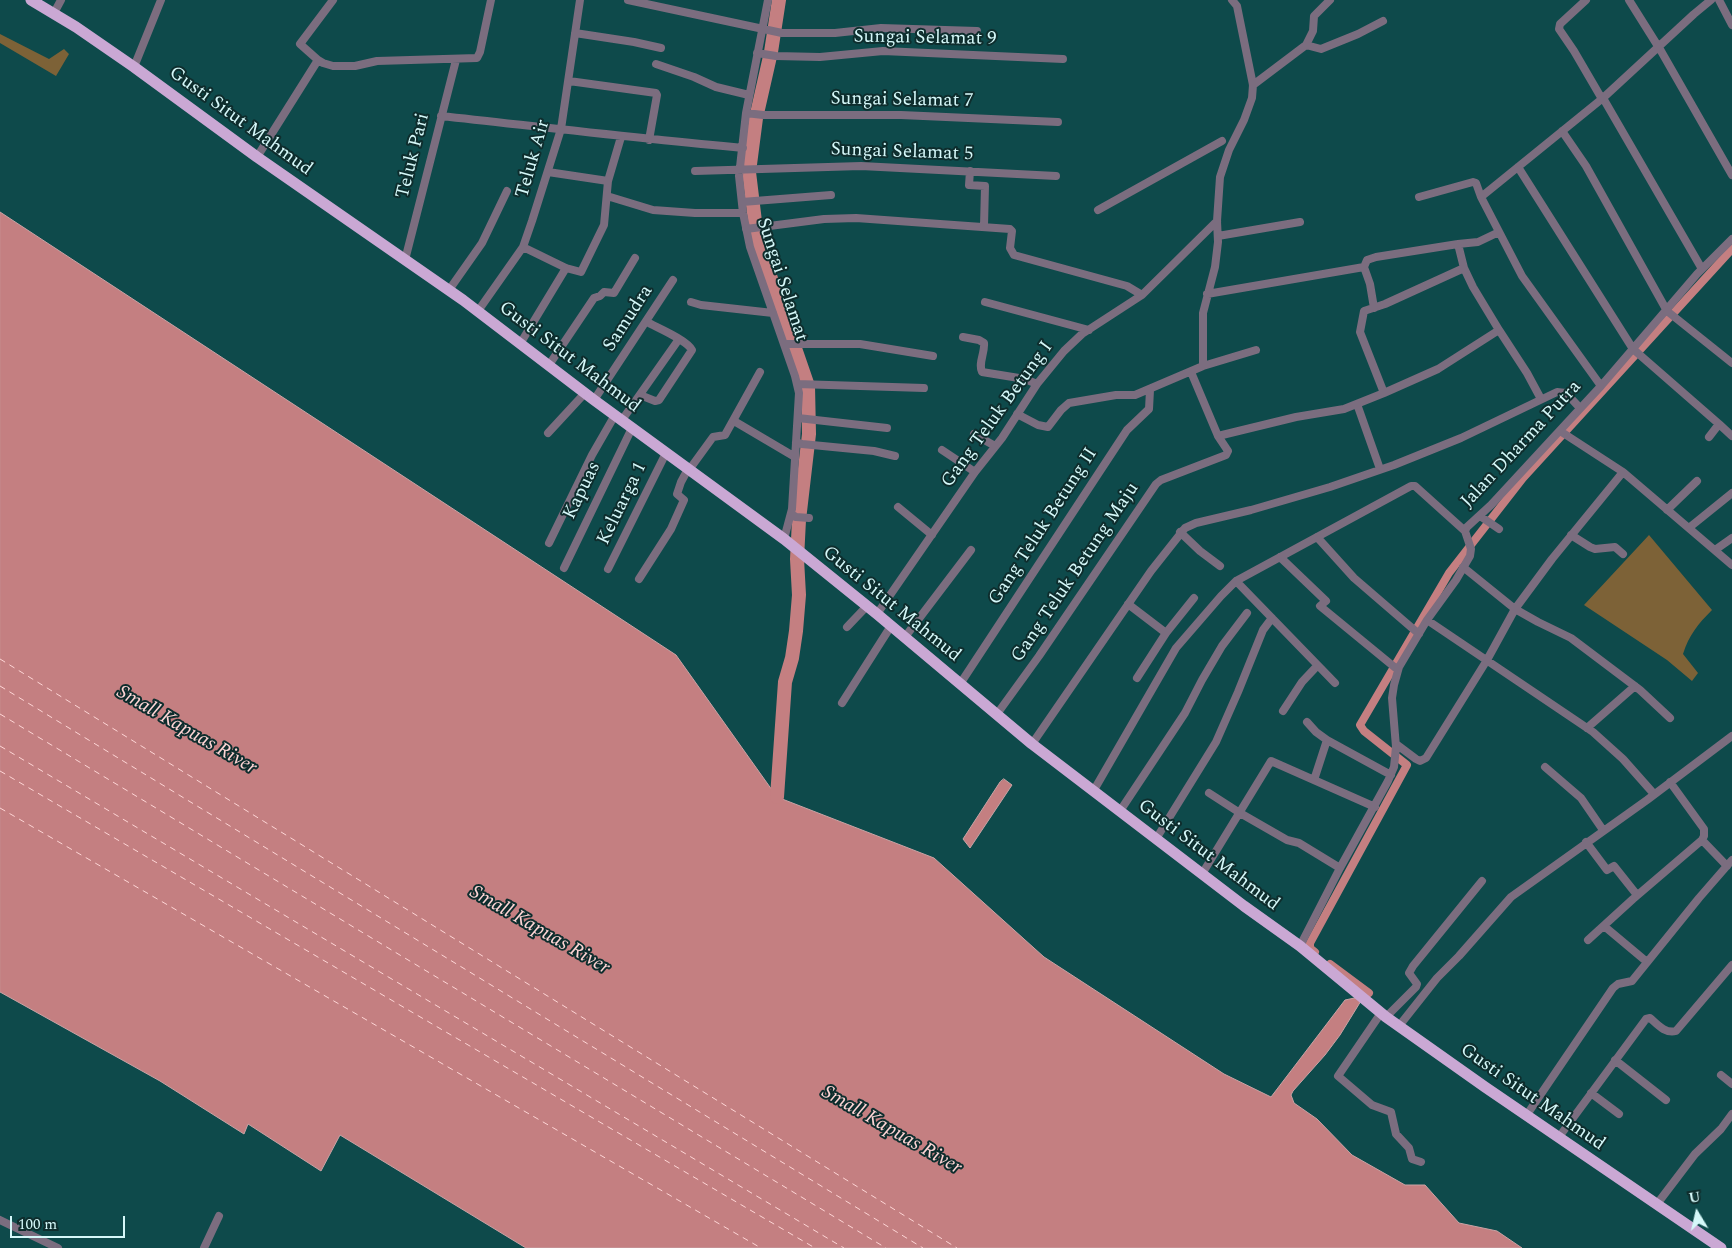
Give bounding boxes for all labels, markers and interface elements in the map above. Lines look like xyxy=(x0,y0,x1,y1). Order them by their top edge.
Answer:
street label: Sungai Selamat 9 xyxy=(853,26,997,52)
street label: Gusti Situt Mahmud xyxy=(164,62,316,182)
street label: Sungai Selamat 7 xyxy=(830,88,974,114)
street label: Teluk Pari xyxy=(392,111,436,201)
street label: Teluk Air xyxy=(512,117,556,201)
street label: Sungai Selamat 5 xyxy=(830,139,974,167)
street label: Sungai Selamat xyxy=(750,215,812,345)
street label: Samudra xyxy=(599,282,659,356)
street label: Gusti Situt Mahmud xyxy=(494,297,644,419)
street label: Gang Teluk Betung I xyxy=(937,337,1059,493)
street label: Jalan Dharma Putra xyxy=(1457,376,1587,514)
street label: Gang Teluk Betung II xyxy=(985,444,1103,610)
street label: Kapuas xyxy=(559,458,607,524)
street label: Keluarga 1 xyxy=(593,459,653,549)
street label: Gang Teluk Betung Maju xyxy=(1007,479,1145,667)
street label: Gusti Situt Mahmud xyxy=(817,542,965,668)
water label: Small Kapuas River xyxy=(112,681,260,781)
street label: Gusti Situt Mahmud xyxy=(1133,795,1283,917)
water label: Small Kapuas River xyxy=(465,881,613,981)
street label: Gusti Situt Mahmud xyxy=(1455,1039,1609,1157)
water label: Small Kapuas River xyxy=(817,1081,965,1181)
text: U xyxy=(1687,1186,1702,1209)
north arrow xyxy=(1672,1188,1722,1238)
scale bar xyxy=(12,1206,128,1238)
text: 100 m xyxy=(18,1213,57,1236)

